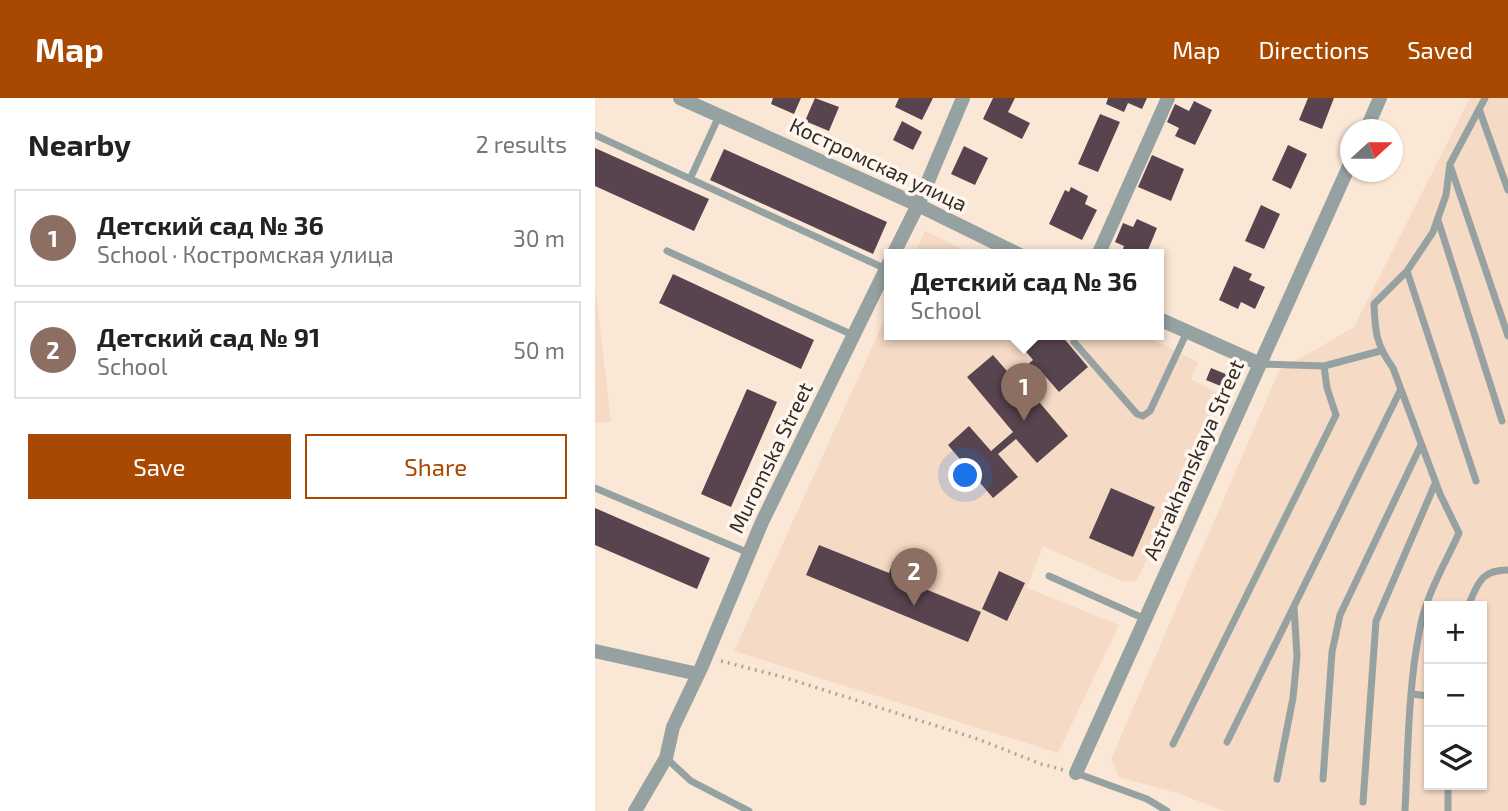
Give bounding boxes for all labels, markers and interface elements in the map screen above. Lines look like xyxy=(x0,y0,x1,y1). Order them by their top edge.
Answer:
text: Map xyxy=(35,29,104,69)
text: Map xyxy=(1172,35,1220,64)
text: Directions xyxy=(1258,35,1369,64)
text: Saved xyxy=(1407,35,1473,64)
street label: Костромская улица xyxy=(786,112,971,217)
north arrow xyxy=(1340,119,1403,182)
text: Nearby xyxy=(28,126,131,162)
text: 2 results xyxy=(476,130,567,158)
text: Детский сад № 36 xyxy=(97,209,324,240)
text: 1 xyxy=(48,224,58,252)
text: 30 m xyxy=(513,224,565,252)
text: School · Костромская улица xyxy=(97,240,394,268)
popup xyxy=(884,249,1164,340)
text: Детский сад № 36 xyxy=(911,265,1137,296)
text: School xyxy=(911,296,981,324)
text: Детский сад № 91 xyxy=(97,321,320,352)
text: 2 xyxy=(46,336,60,364)
text: 50 m xyxy=(514,336,565,364)
text: School xyxy=(97,352,167,380)
street label: Astrakhanskaya Street xyxy=(1137,355,1248,563)
pin: 1 xyxy=(1001,363,1047,421)
street label: Muromska Street xyxy=(722,378,817,537)
button: Save xyxy=(28,434,291,499)
button: Share xyxy=(305,434,567,499)
your location xyxy=(948,458,982,492)
pin: 2 xyxy=(891,548,937,606)
map controls xyxy=(1424,601,1487,790)
button: + xyxy=(1424,601,1487,664)
button: − xyxy=(1424,664,1487,727)
button: layers xyxy=(1424,727,1487,790)

